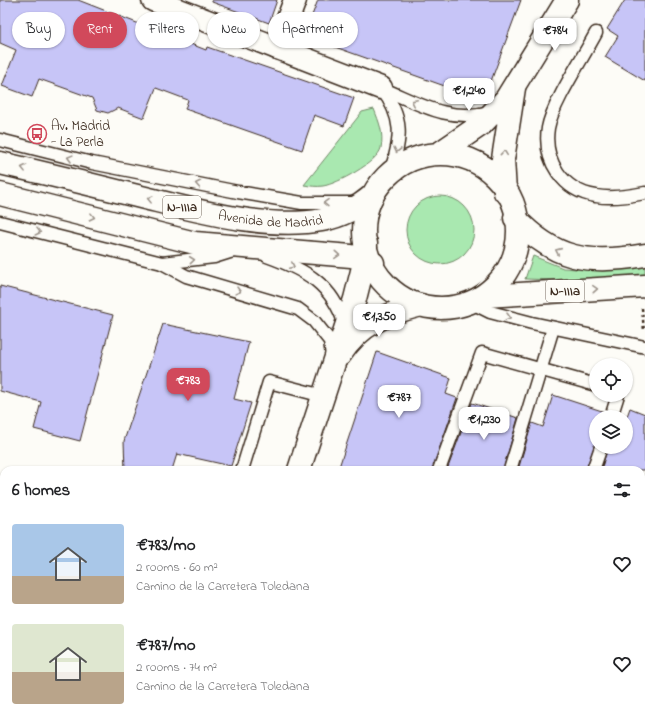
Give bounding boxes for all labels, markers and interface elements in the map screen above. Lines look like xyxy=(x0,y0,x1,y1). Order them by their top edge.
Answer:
chip: Buy xyxy=(12,12,65,48)
chip: Rent xyxy=(73,12,127,48)
chip: Filters xyxy=(135,12,199,48)
chip: New xyxy=(207,12,260,48)
chip: Apartment xyxy=(268,12,358,48)
pin: €784 xyxy=(531,18,579,52)
text: €784 xyxy=(543,21,567,40)
pin: €1,240 xyxy=(436,78,502,112)
text: €1,240 xyxy=(453,81,485,100)
one-way arrow xyxy=(411,100,419,107)
place label: Av. Madrid - La Perla xyxy=(51,116,110,153)
bus stop icon: Av. Madrid - La Perla xyxy=(26,123,48,145)
one-way arrow xyxy=(394,146,402,153)
one-way arrow xyxy=(499,150,508,156)
one-way arrow xyxy=(67,154,74,162)
one-way arrow xyxy=(21,165,27,173)
one-way arrow xyxy=(195,180,201,189)
one-way arrow xyxy=(147,195,154,204)
road number: N-IIIa xyxy=(163,196,201,218)
one-way arrow xyxy=(323,199,329,207)
street label: Avenida de Madrid xyxy=(216,205,325,233)
one-way arrow xyxy=(88,212,95,221)
one-way arrow xyxy=(35,227,41,235)
one-way arrow xyxy=(555,248,562,256)
one-way arrow xyxy=(334,251,340,260)
one-way arrow xyxy=(189,256,195,265)
one-way arrow xyxy=(288,262,296,269)
road number: N-IIIa xyxy=(546,280,584,302)
one-way arrow xyxy=(592,285,598,294)
one-way arrow xyxy=(234,287,241,295)
pin: €1,350 xyxy=(346,304,412,338)
text: €1,350 xyxy=(362,307,396,326)
one-way arrow xyxy=(504,312,511,321)
map controls xyxy=(589,358,633,454)
button: locate xyxy=(589,358,633,402)
pin: €783 xyxy=(164,368,212,402)
text: €783 xyxy=(176,371,200,390)
pin: €787 xyxy=(375,385,423,419)
text: €787 xyxy=(387,388,411,407)
pin: €1,230 xyxy=(451,407,517,441)
text: €1,230 xyxy=(468,410,500,429)
button: layers xyxy=(589,410,633,454)
text: 6 homes xyxy=(12,478,70,503)
icon: filters xyxy=(611,479,633,501)
text: €783/mo xyxy=(136,533,196,558)
icon: home xyxy=(44,540,92,588)
icon: heart xyxy=(611,553,633,575)
text: 2 rooms · 60 m² xyxy=(136,558,218,577)
text: Camino de la Carretera Toledana xyxy=(136,577,309,596)
text: €787/mo xyxy=(136,633,196,658)
icon: home xyxy=(44,640,92,688)
icon: heart xyxy=(611,653,633,675)
text: 2 rooms · 74 m² xyxy=(136,658,217,677)
text: Camino de la Carretera Toledana xyxy=(136,677,309,696)

